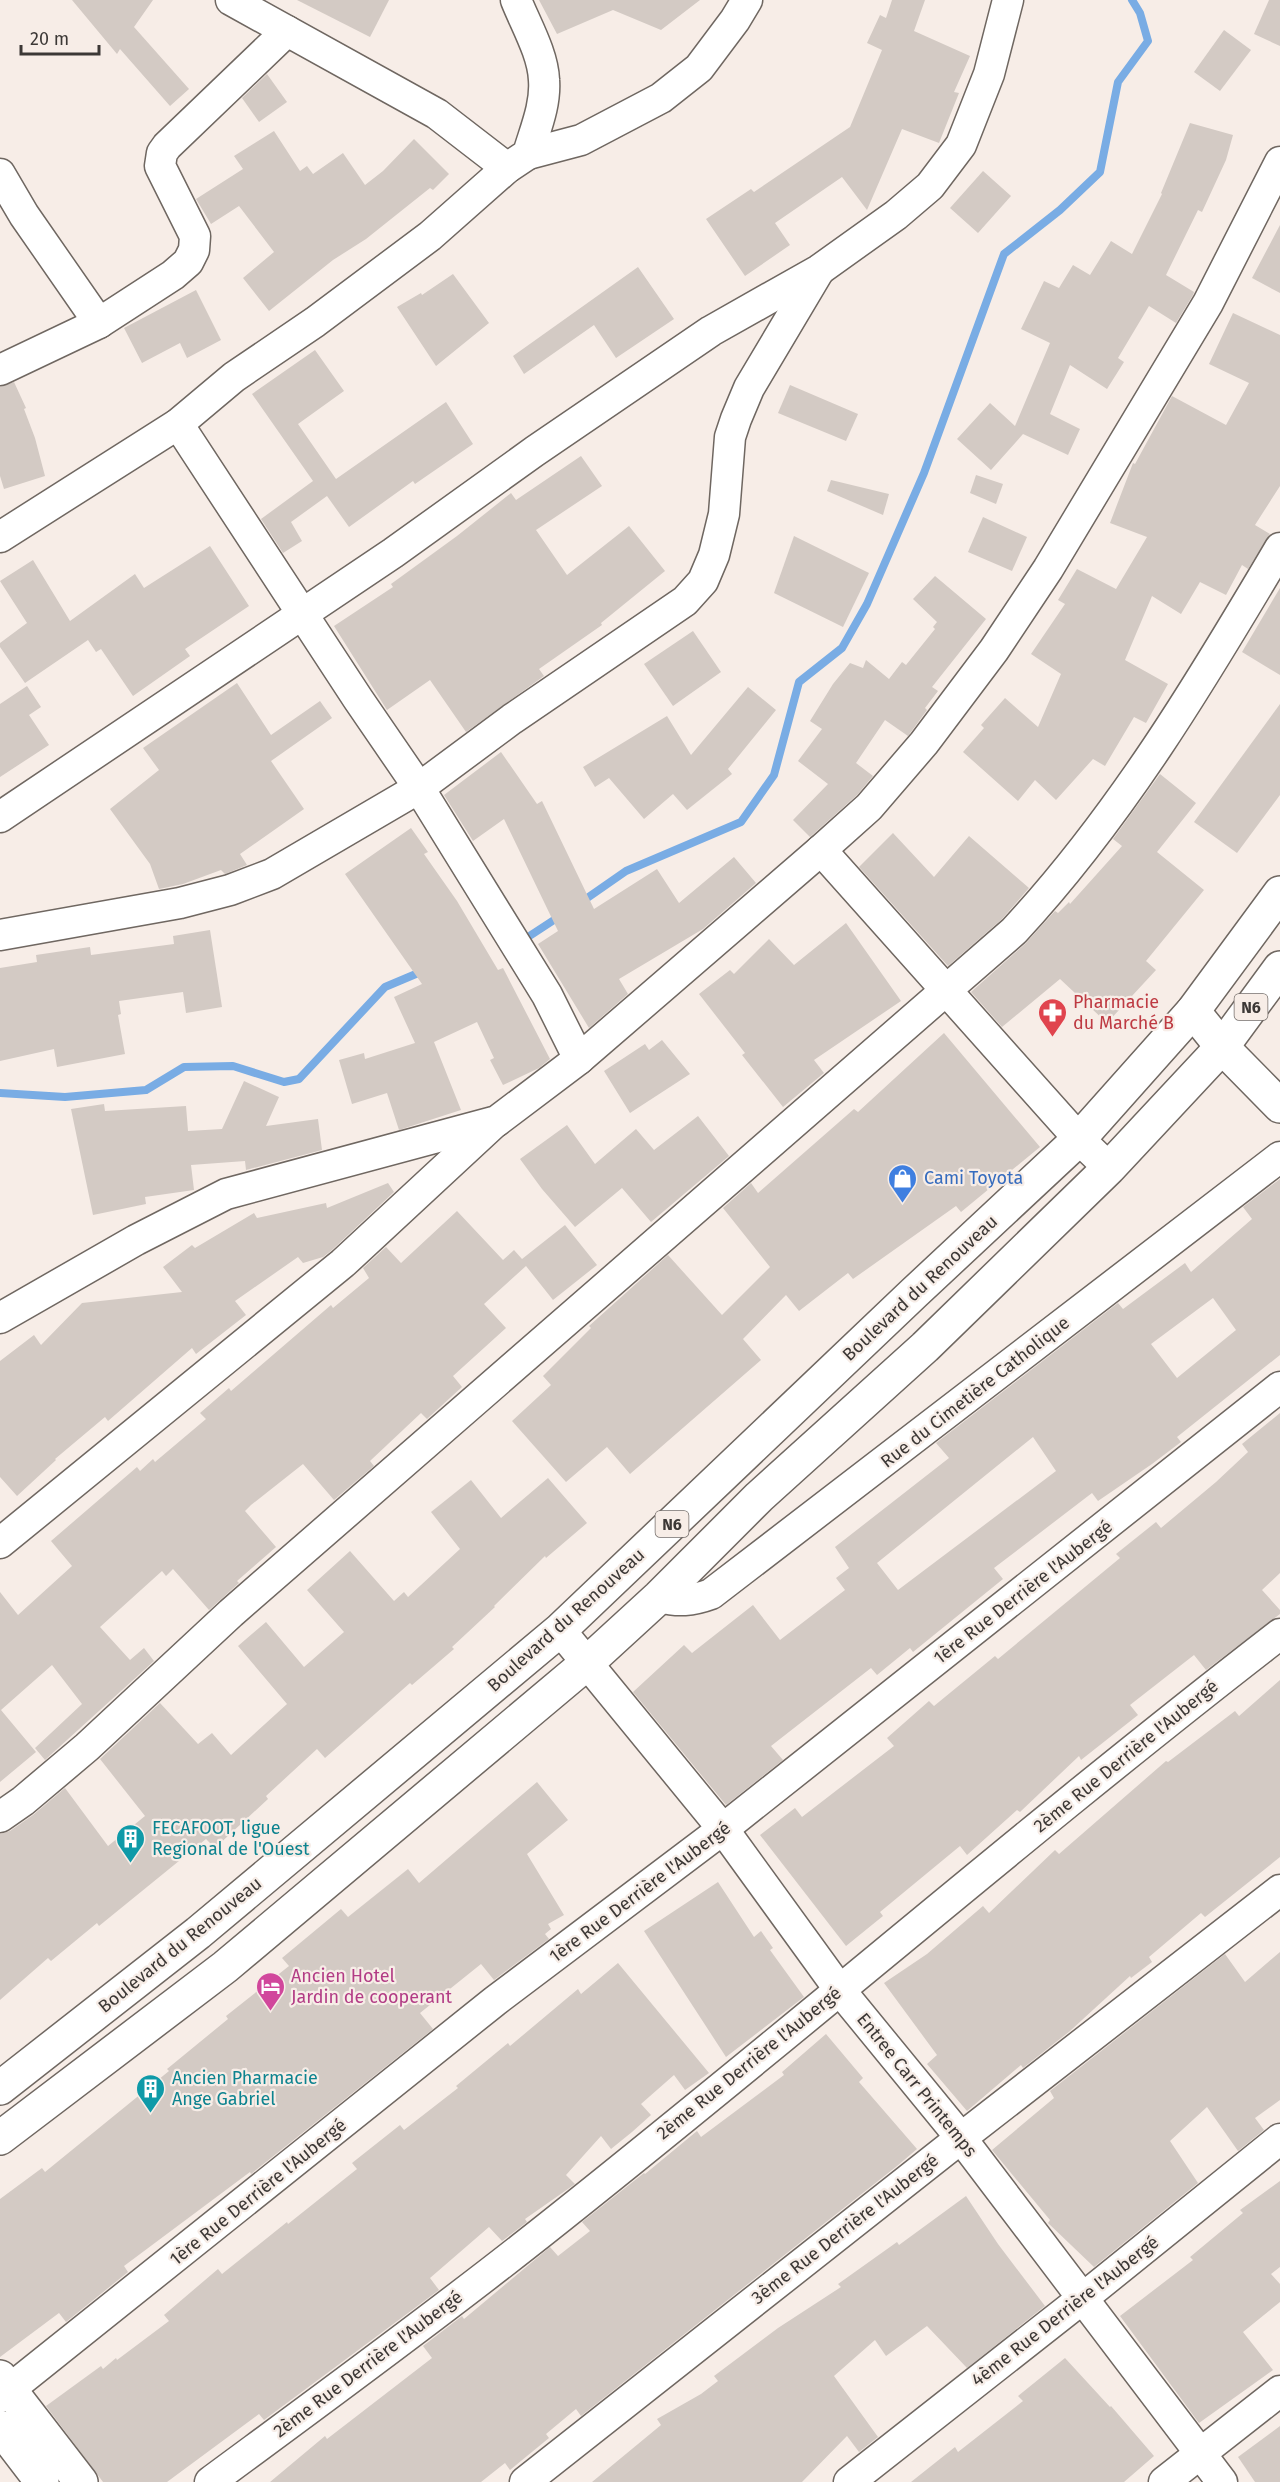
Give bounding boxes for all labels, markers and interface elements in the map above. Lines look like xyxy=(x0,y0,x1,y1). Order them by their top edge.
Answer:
scale bar xyxy=(21,18,99,56)
text: 20 m xyxy=(30,28,69,50)
place label: Pharmacie du Marché B xyxy=(1073,991,1174,1034)
road number: N6 xyxy=(1234,994,1268,1020)
pharmacy icon: Pharmacie du Marché B xyxy=(1036,996,1068,1038)
shop icon: Cami Toyota xyxy=(887,1162,919,1204)
place label: Cami Toyota xyxy=(924,1167,1023,1189)
street label: Boulevard du Renouveau xyxy=(838,1210,1002,1366)
street label: Rue du Cimetière Catholique xyxy=(876,1311,1074,1473)
road number: N6 xyxy=(656,1511,688,1537)
street label: 1ère Rue Derrière l'Aubergé xyxy=(929,1515,1117,1669)
street label: Boulevard du Renouveau xyxy=(483,1544,649,1696)
street label: 2ème Rue Derrière l'Aubergé xyxy=(1029,1675,1223,1837)
place label: FECAFOOT, ligue Regional de l'Ouest xyxy=(152,1817,310,1860)
street label: 1ère Rue Derrière l'Aubergé xyxy=(545,1817,735,1967)
building icon: FECAFOOT, ligue Regional de l'Ouest xyxy=(115,1822,147,1864)
street label: Boulevard du Renouveau xyxy=(94,1872,266,2018)
place label: Ancien Hotel Jardin de cooperant xyxy=(291,1965,453,2008)
hotel icon: Ancien Hotel Jardin de cooperant xyxy=(254,1970,286,2012)
street label: 2ème Rue Derrière l'Aubergé xyxy=(652,1982,846,2144)
street label: Entree Carr Printemps xyxy=(852,2009,982,2161)
place label: Ancien Pharmacie Ange Gabriel xyxy=(172,2067,318,2110)
building icon: Ancien Pharmacie Ange Gabriel xyxy=(135,2072,167,2114)
street label: 1ère Rue Derrière l'Aubergé xyxy=(165,2114,351,2270)
street label: 3ème Rue Derrière l'Aubergé xyxy=(747,2149,943,2309)
street label: 4ème Rue Derrière l'Aubergé xyxy=(967,2231,1163,2391)
street label: 2ème Rue Derrière l'Aubergé xyxy=(269,2286,467,2442)

